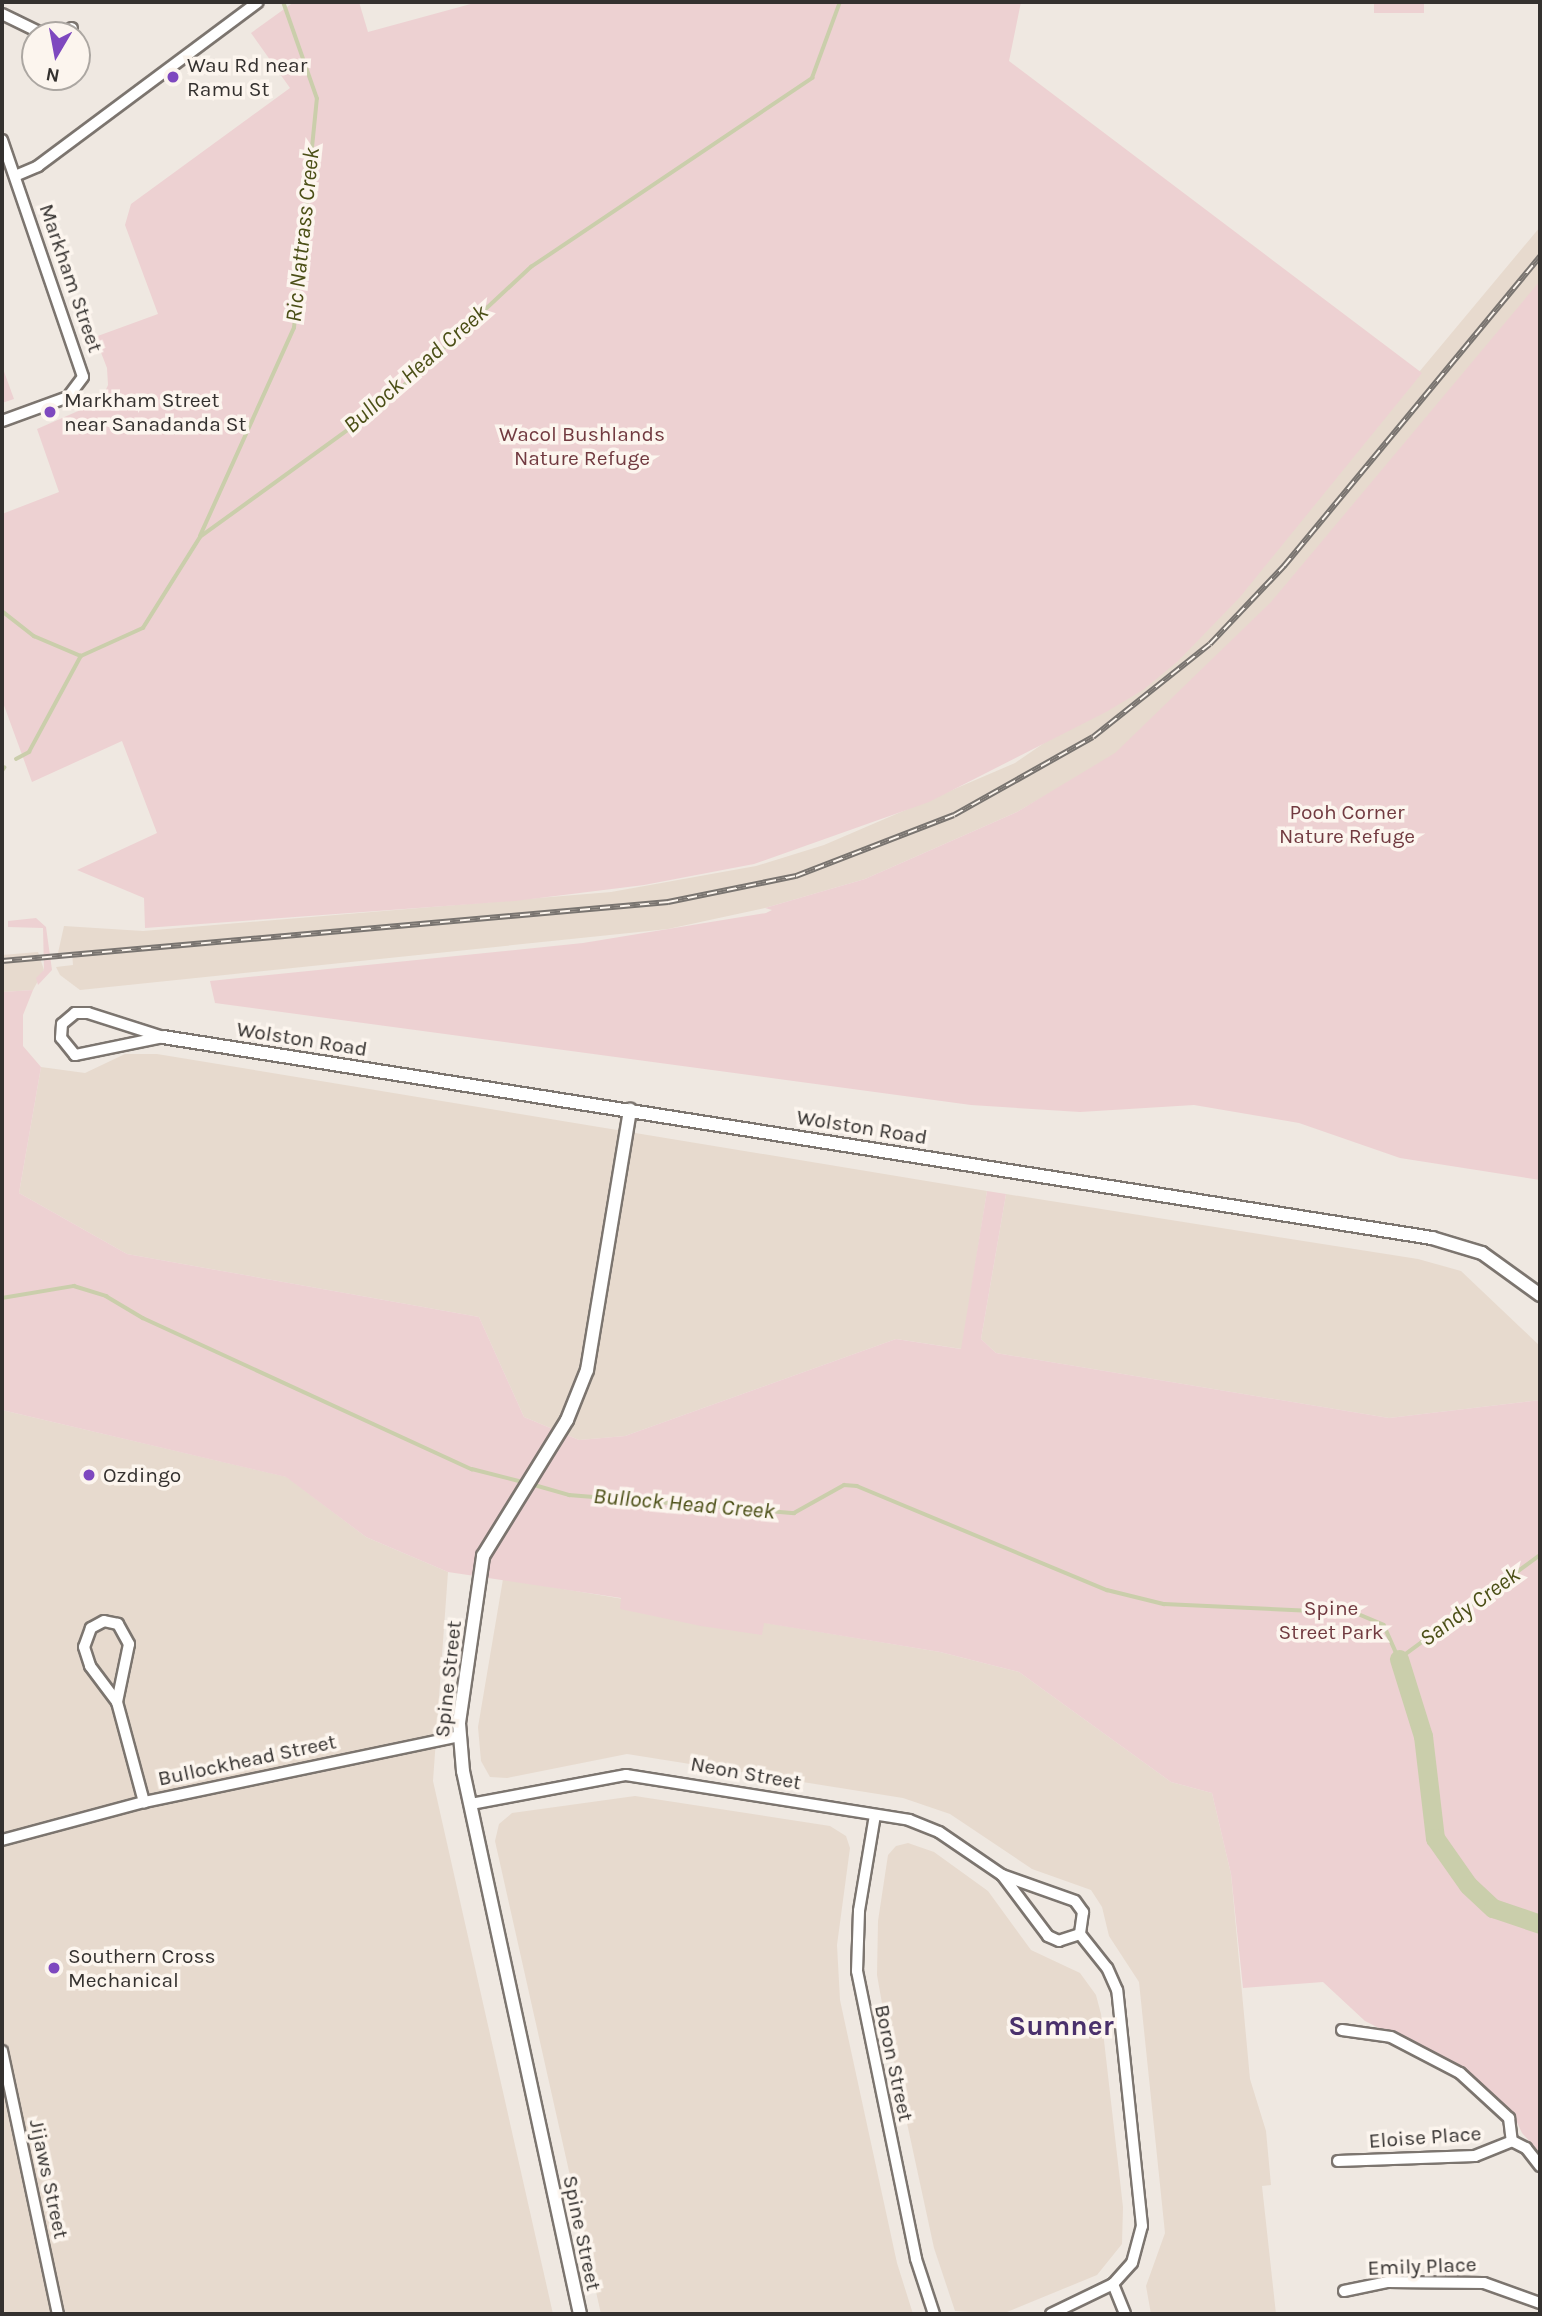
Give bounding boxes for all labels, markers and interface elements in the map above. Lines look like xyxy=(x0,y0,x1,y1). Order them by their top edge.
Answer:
north arrow xyxy=(21,21,91,91)
place label: Wau Rd near Ramu St xyxy=(187,52,307,102)
text: N xyxy=(44,63,61,87)
marker: Wau Rd near Ramu St xyxy=(165,69,181,85)
water label: Ric Nattrass Creek xyxy=(280,146,326,324)
street label: Markham Street xyxy=(34,200,108,356)
water label: Bullock Head Creek xyxy=(338,299,494,439)
place label: Markham Street near Sanadanda St xyxy=(64,387,246,437)
marker: Markham Street near Sanadanda St xyxy=(42,404,58,420)
park label: Wacol Bushlands Nature Refuge xyxy=(499,421,665,471)
park label: Pooh Corner Nature Refuge xyxy=(1279,799,1415,849)
street label: Wolston Road xyxy=(235,1016,369,1062)
street label: Wolston Road xyxy=(795,1104,929,1150)
place label: Ozdingo xyxy=(103,1462,181,1488)
marker: Ozdingo xyxy=(81,1467,97,1483)
water label: Bullock Head Creek xyxy=(592,1482,776,1526)
water label: Sandy Creek xyxy=(1414,1561,1526,1653)
park label: Spine Street Park xyxy=(1278,1595,1384,1645)
street label: Spine Street xyxy=(429,1619,467,1739)
street label: Bullockhead Street xyxy=(155,1729,339,1791)
street label: Neon Street xyxy=(689,1751,803,1795)
place label: Southern Cross Mechanical xyxy=(68,1943,216,1993)
marker: Southern Cross Mechanical xyxy=(46,1960,62,1976)
street label: Boron Street xyxy=(869,2002,919,2124)
district label: Sumner xyxy=(1008,2009,1114,2043)
street label: Jijaws Street xyxy=(24,2117,74,2241)
street label: Eloise Place xyxy=(1368,2120,1482,2154)
street label: Spine Street xyxy=(557,2173,607,2293)
street label: Emily Place xyxy=(1367,2252,1477,2280)

